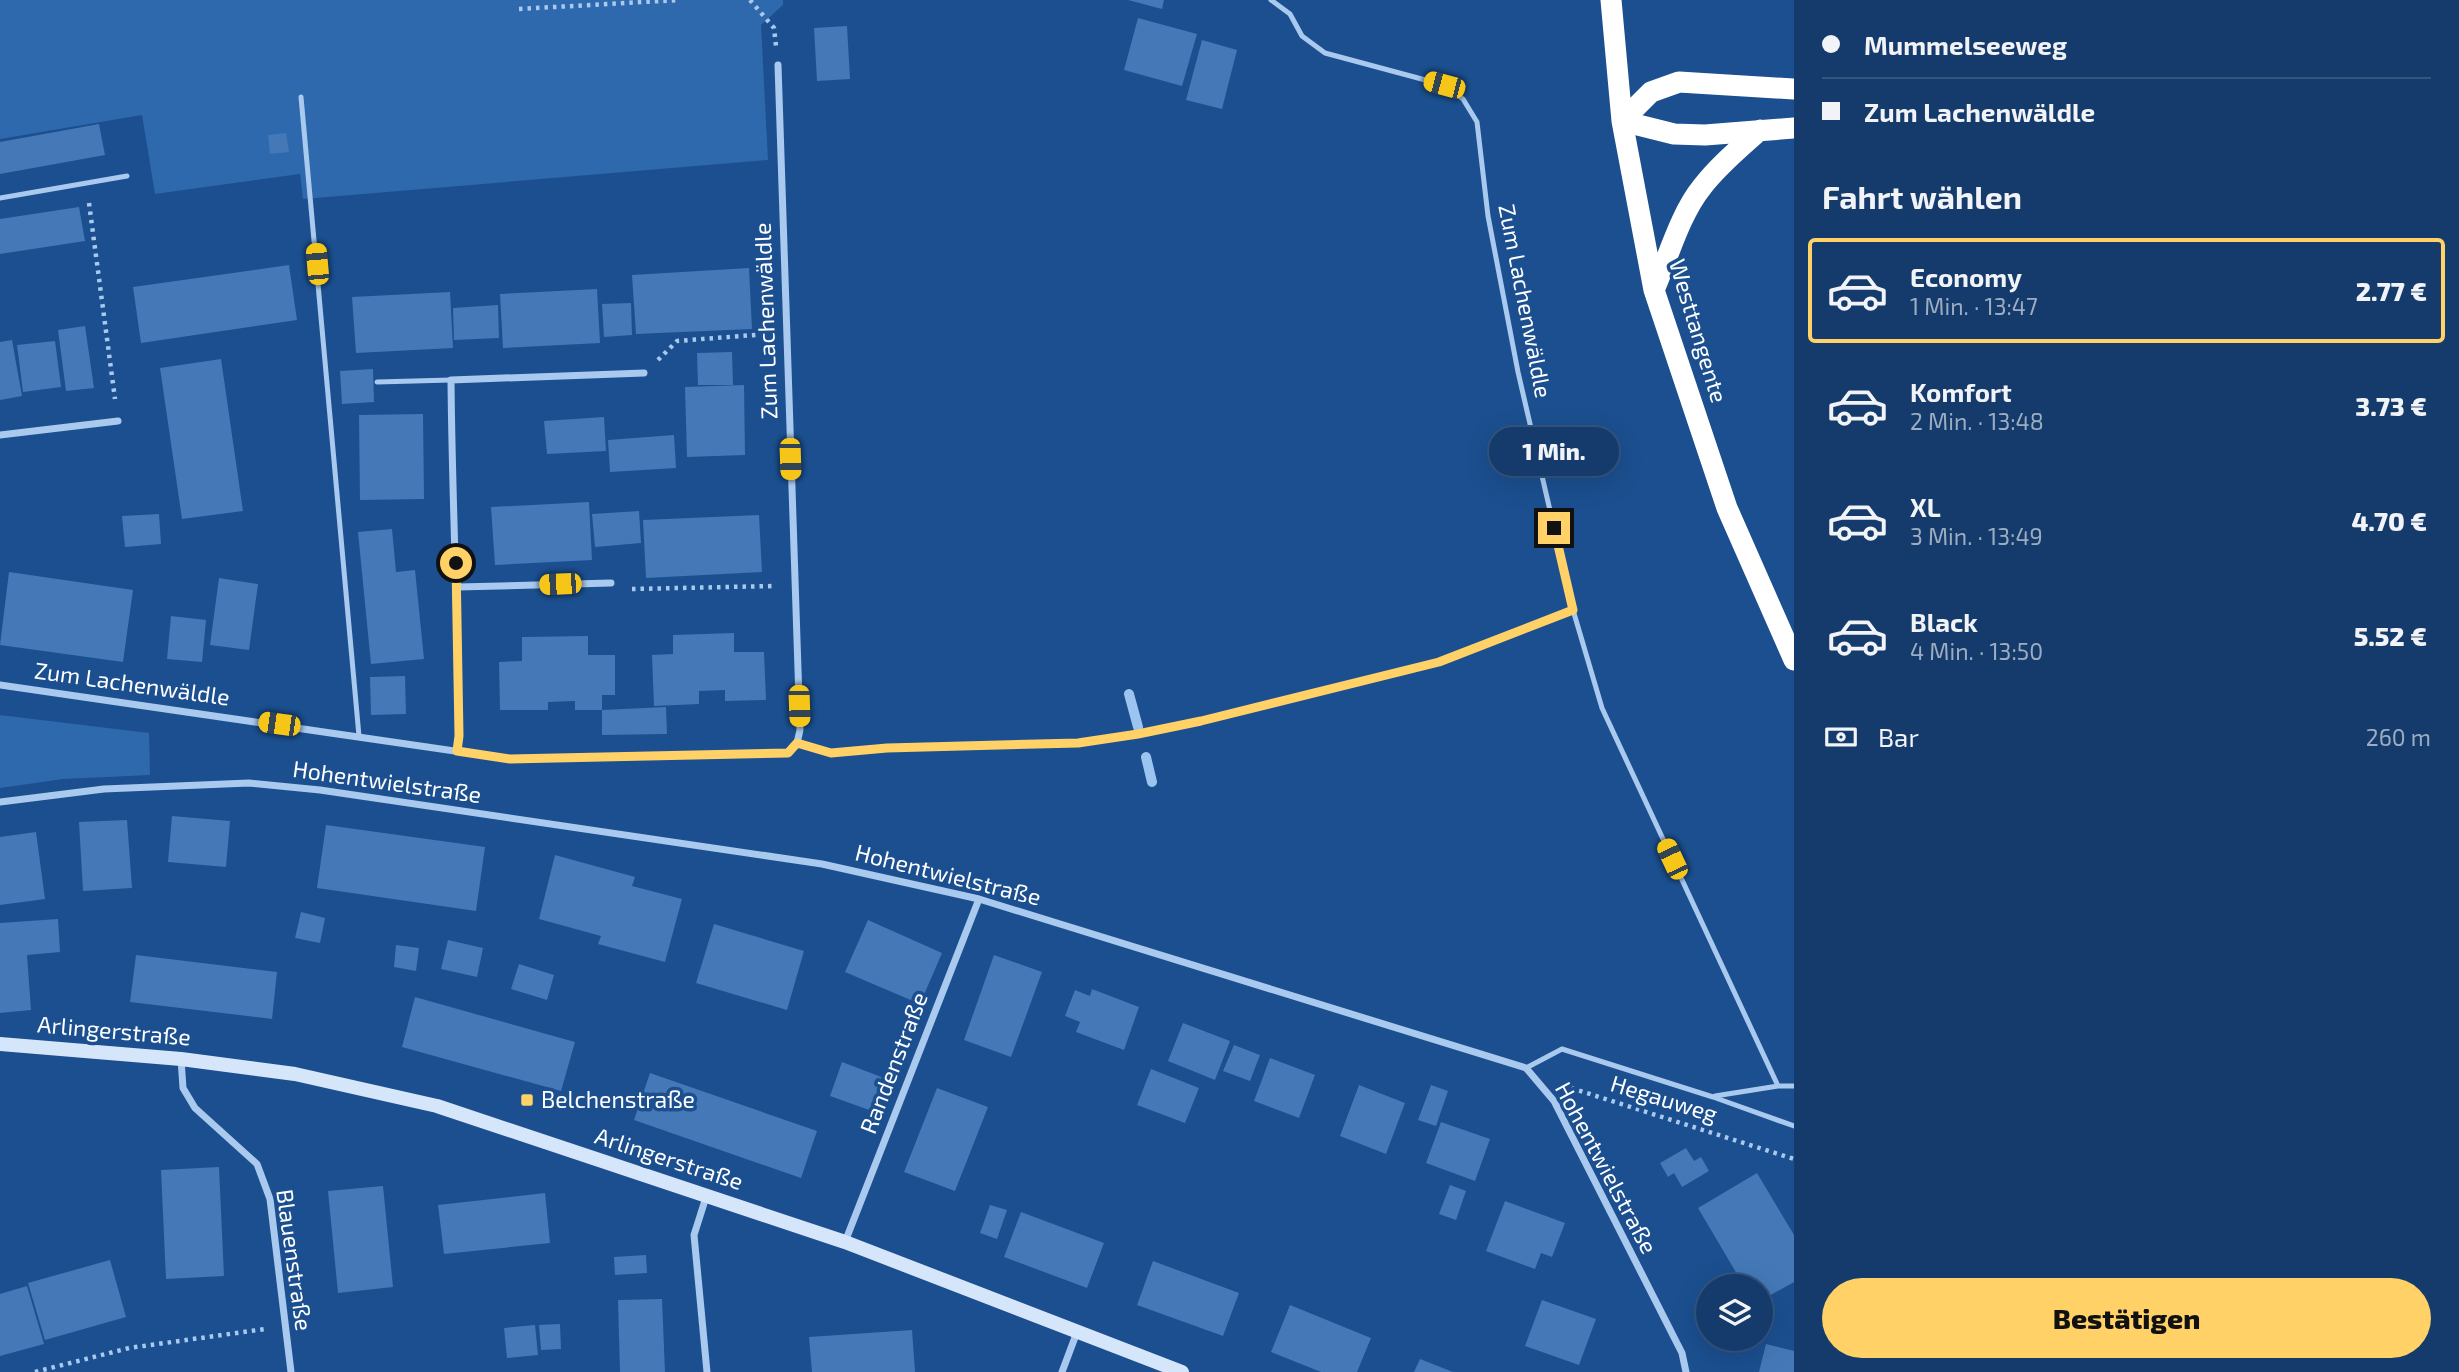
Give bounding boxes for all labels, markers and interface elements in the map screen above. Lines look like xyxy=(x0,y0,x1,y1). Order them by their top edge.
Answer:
text: Mummelseeweg xyxy=(1864,29,2067,60)
car xyxy=(1421,69,1468,101)
text: Zum Lachenwäldle xyxy=(1864,96,2095,127)
text: Fahrt wählen xyxy=(1822,177,2022,215)
street label: Zum Lachenwäldle xyxy=(1493,202,1559,400)
street label: Zum Lachenwäldle xyxy=(748,222,782,420)
car xyxy=(305,242,330,286)
street label: Westtangente xyxy=(1664,256,1734,406)
icon: car xyxy=(1826,259,1889,322)
text: Economy xyxy=(1910,261,2022,292)
text: 2.77 € xyxy=(2356,275,2427,306)
text: 1 Min. · 13:47 xyxy=(1910,292,2038,320)
icon: car xyxy=(1826,374,1889,437)
text: Komfort xyxy=(1910,376,2012,407)
text: 3.73 € xyxy=(2355,390,2427,421)
text: 2 Min. · 13:48 xyxy=(1910,407,2044,435)
callout: 1 Min. xyxy=(1489,426,1619,476)
text: 1 Min. xyxy=(1522,437,1586,465)
car xyxy=(779,438,802,480)
icon: car xyxy=(1826,489,1889,552)
text: XL xyxy=(1910,491,1941,522)
text: 4.70 € xyxy=(2351,505,2427,536)
route end xyxy=(1538,512,1570,544)
text: 3 Min. · 13:49 xyxy=(1910,522,2043,550)
route start xyxy=(440,547,472,579)
car xyxy=(539,573,582,595)
icon: car xyxy=(1826,604,1889,667)
text: Black xyxy=(1910,606,1978,637)
text: 5.52 € xyxy=(2354,620,2427,651)
text: 4 Min. · 13:50 xyxy=(1910,637,2043,665)
street label: Zum Lachenwäldle xyxy=(33,655,232,711)
car xyxy=(788,685,811,727)
car xyxy=(257,711,302,737)
icon: cash xyxy=(1822,718,1860,756)
text: Bar xyxy=(1878,721,1919,752)
text: 260 m xyxy=(2366,723,2431,751)
street label: Hohentwielstraße xyxy=(291,754,483,808)
car xyxy=(1654,836,1691,882)
street label: Hohentwielstraße xyxy=(853,837,1044,911)
street label: Randenstraße xyxy=(853,988,933,1137)
street label: Arlingerstraße xyxy=(36,1009,192,1051)
street label: Hegauweg xyxy=(1607,1069,1721,1128)
street label: Hohentwielstraße xyxy=(1550,1077,1664,1258)
place label: Belchenstraße xyxy=(541,1085,695,1113)
marker: Belchenstraße xyxy=(519,1092,535,1108)
street label: Arlingerstraße xyxy=(592,1121,747,1195)
street label: Blauenstraße xyxy=(271,1187,319,1332)
map controls xyxy=(1696,1274,1773,1351)
button: layers xyxy=(1696,1274,1773,1351)
button: Bestätigen xyxy=(1822,1278,2431,1358)

